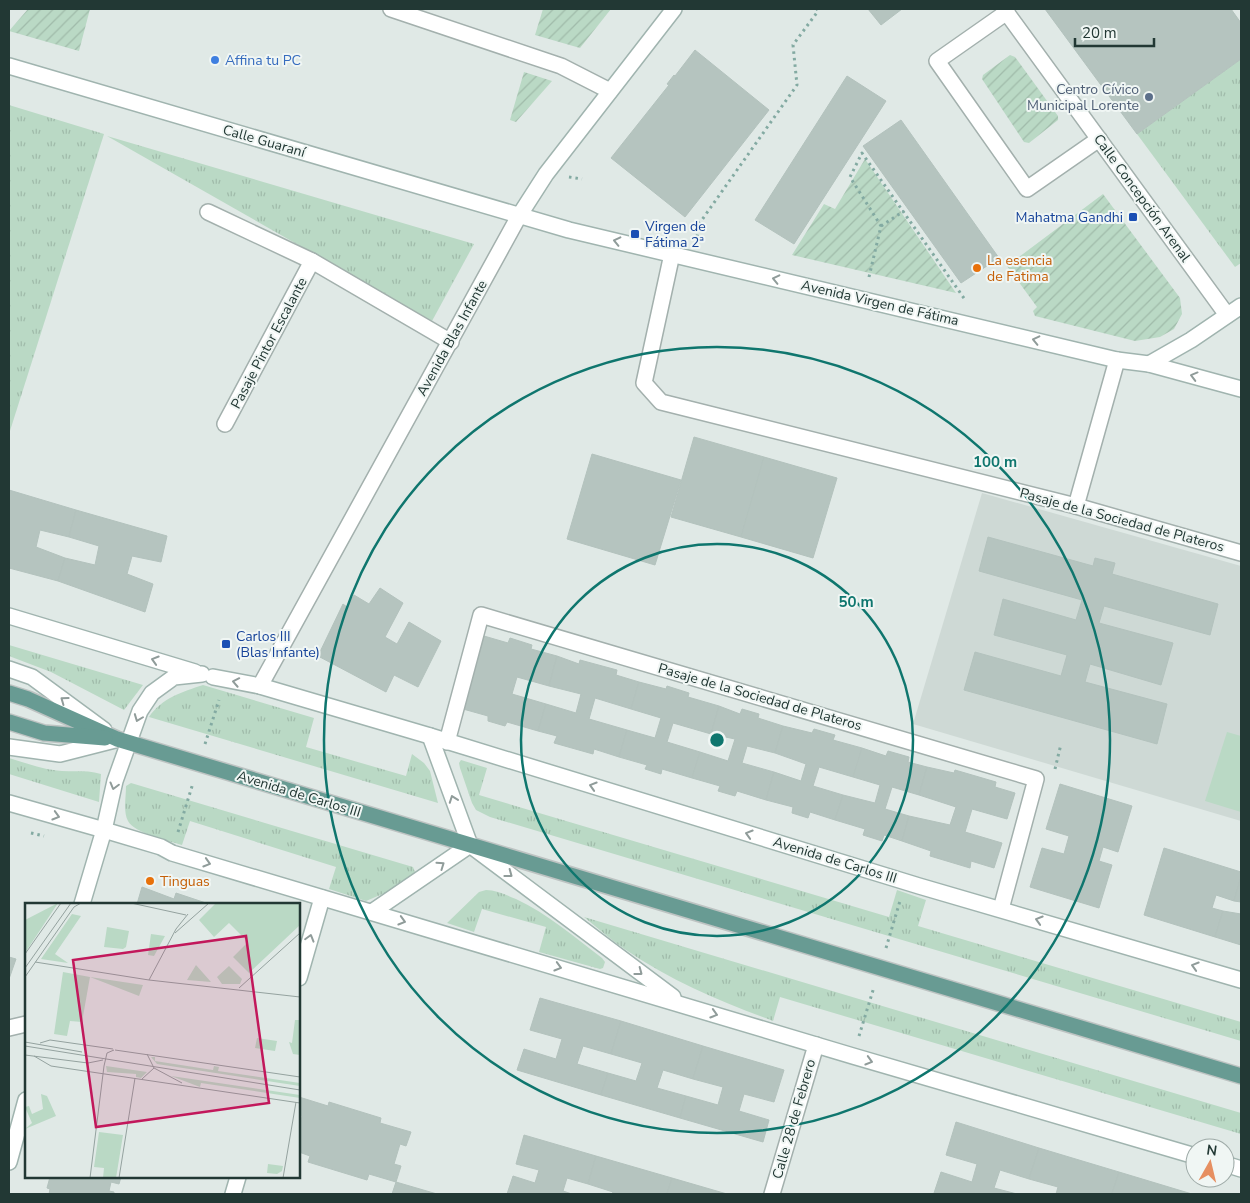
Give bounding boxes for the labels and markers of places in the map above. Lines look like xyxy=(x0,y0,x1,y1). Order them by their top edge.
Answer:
place label: Affina tu PC xyxy=(225,51,301,70)
marker: Affina tu PC xyxy=(209,54,221,66)
place label: Centro Cívico Municipal Lorente xyxy=(1027,80,1139,115)
marker: Centro Cívico Municipal Lorente xyxy=(1143,91,1155,103)
place label: Mahatma Gandhi xyxy=(1015,208,1123,227)
marker: Mahatma Gandhi xyxy=(1127,211,1139,223)
place label: Virgen de Fátima 2ª xyxy=(644,217,706,252)
marker: Virgen de Fátima 2ª xyxy=(629,228,641,240)
place label: La esencia de Fatima xyxy=(987,251,1052,286)
marker: La esencia de Fatima xyxy=(971,262,983,274)
place label: Carlos III (Blas Infante) xyxy=(236,627,320,662)
marker: Carlos III (Blas Infante) xyxy=(220,638,232,650)
centre of rings xyxy=(708,731,726,749)
place label: Tinguas xyxy=(160,872,210,891)
marker: Tinguas xyxy=(144,875,156,887)

